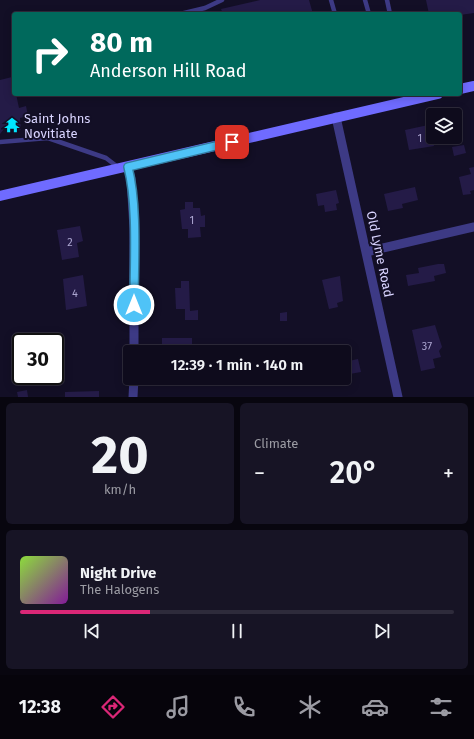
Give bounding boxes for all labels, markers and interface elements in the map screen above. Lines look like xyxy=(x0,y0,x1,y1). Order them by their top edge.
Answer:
text: 80 m xyxy=(90,26,153,59)
icon: right xyxy=(24,28,76,80)
text: Anderson Hill Road xyxy=(90,60,247,82)
map controls xyxy=(426,108,462,144)
button: layers xyxy=(426,108,462,144)
place label: Saint Johns Novitiate xyxy=(24,111,90,141)
temple icon: Saint Johns Novitiate xyxy=(3,116,21,134)
pin xyxy=(215,125,249,159)
icon: arrive xyxy=(221,131,243,153)
house number: 1 xyxy=(418,132,422,145)
street label: Old Lyme Road xyxy=(364,210,396,298)
house number: 1 xyxy=(190,214,194,227)
house number: 2 xyxy=(67,236,73,249)
position arrow xyxy=(113,284,155,326)
house number: 4 xyxy=(72,287,78,300)
speed limit sign: 30 xyxy=(12,333,64,385)
house number: 37 xyxy=(422,340,432,353)
text: 12:39 · 1 min · 140 m xyxy=(171,356,303,374)
text: 20 xyxy=(91,424,149,487)
text: Climate xyxy=(254,436,298,451)
text: 20° xyxy=(330,455,378,491)
text: − xyxy=(254,460,265,487)
text: + xyxy=(443,460,454,487)
text: km/h xyxy=(104,482,136,497)
text: Night Drive xyxy=(80,564,156,582)
text: The Halogens xyxy=(80,582,159,597)
icon: previous xyxy=(81,620,103,642)
icon: pause xyxy=(226,620,248,642)
icon: next xyxy=(371,620,393,642)
icon: directions xyxy=(99,693,127,721)
icon: music xyxy=(164,693,192,721)
icon: phone xyxy=(230,693,258,721)
icon: climate xyxy=(296,693,324,721)
icon: car xyxy=(361,693,389,721)
icon: filters xyxy=(427,693,455,721)
text: 12:38 xyxy=(19,696,61,718)

